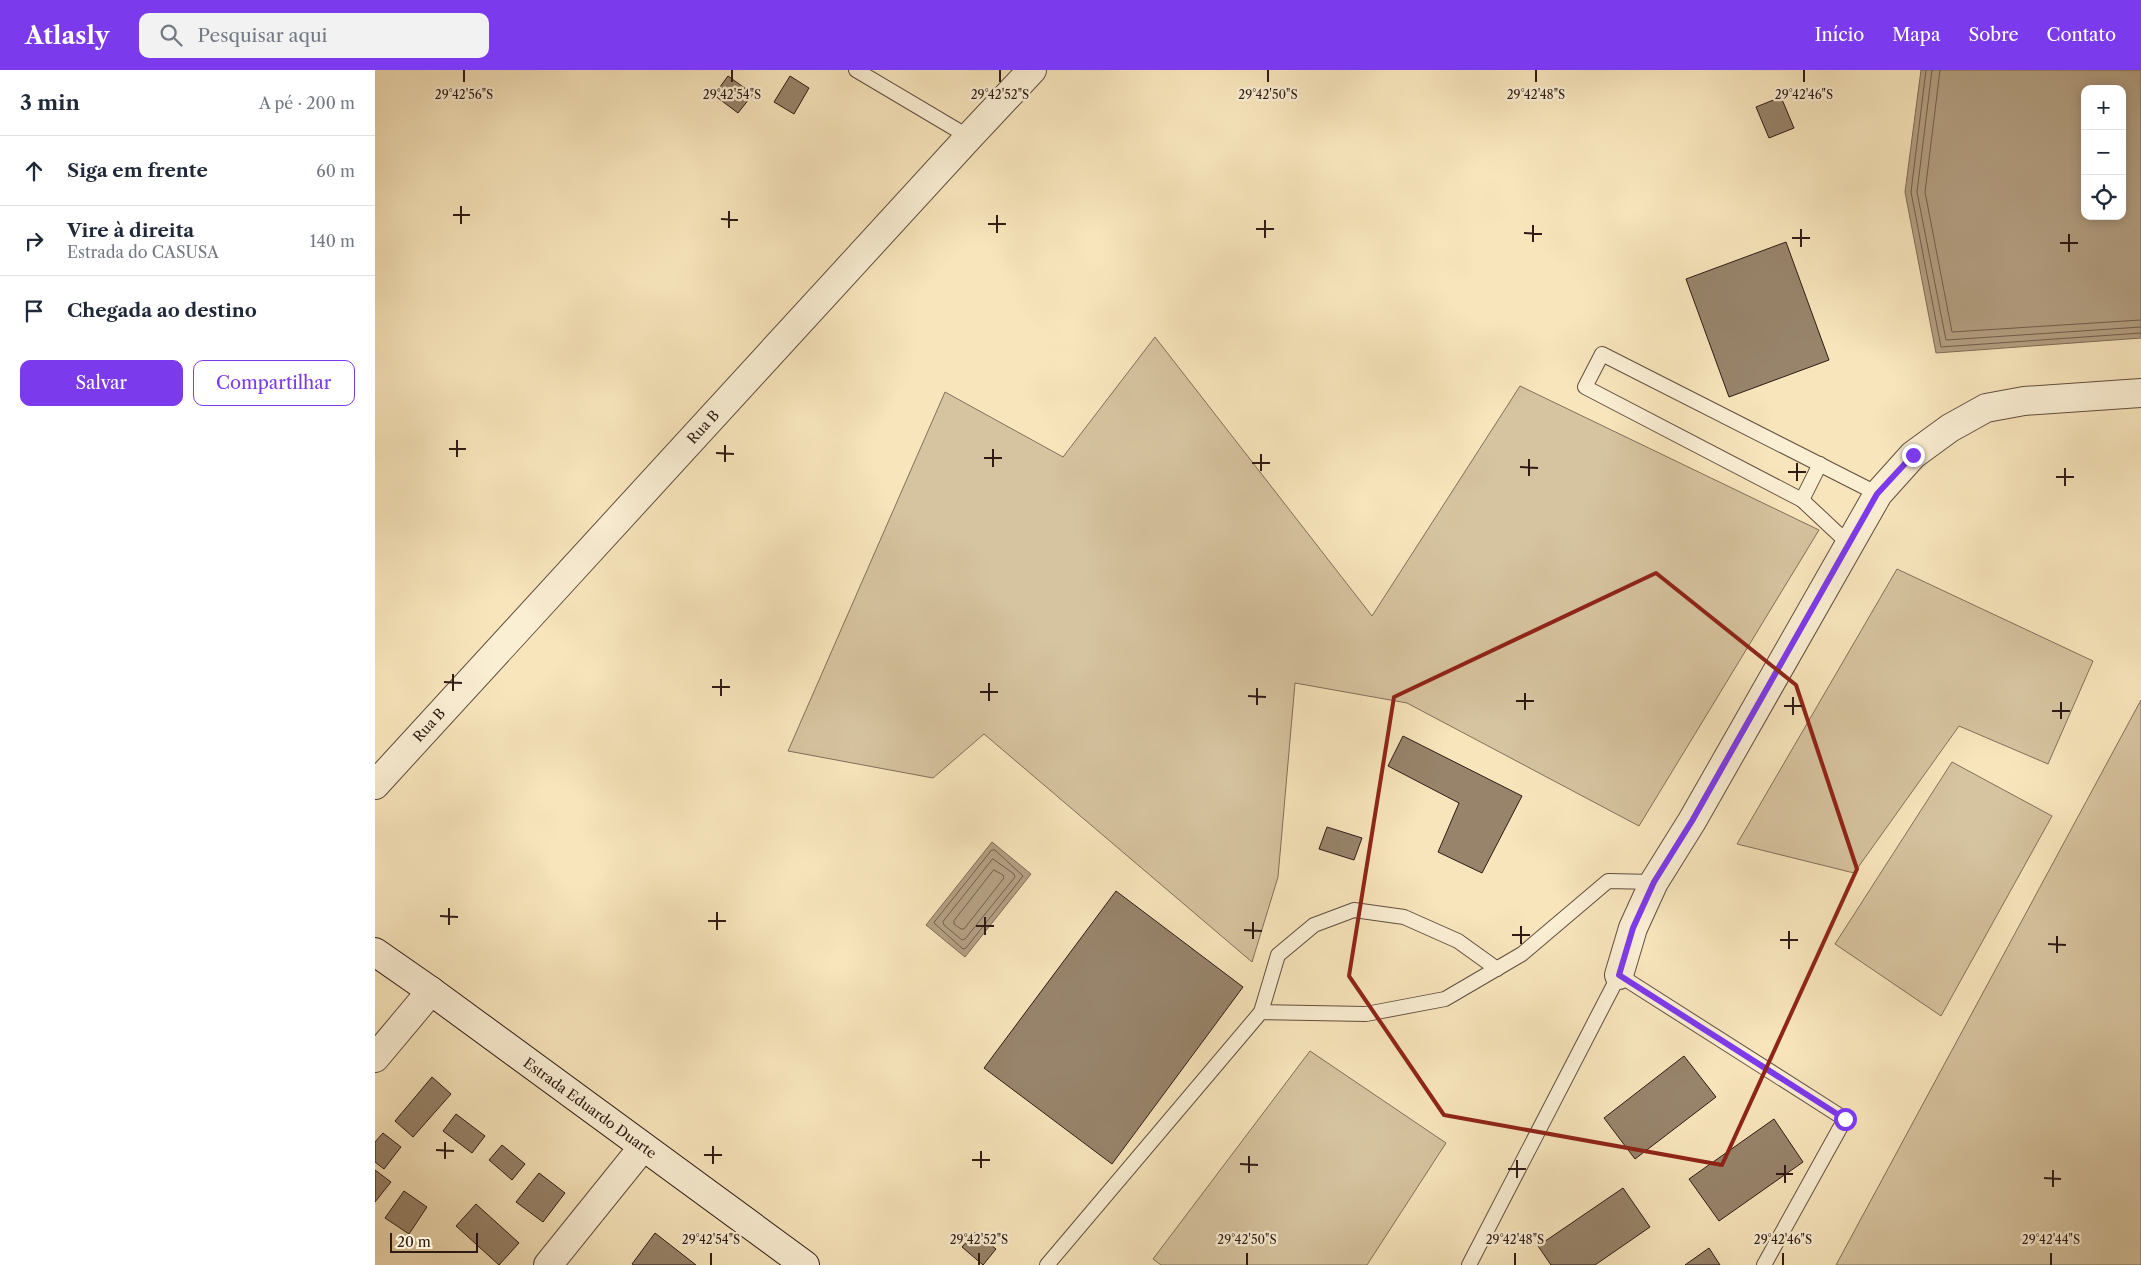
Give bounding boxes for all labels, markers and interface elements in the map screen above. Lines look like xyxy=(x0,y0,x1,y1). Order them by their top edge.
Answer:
search box xyxy=(139,13,489,58)
text: Atlasly xyxy=(25,21,109,50)
icon: search xyxy=(157,21,185,49)
text: Pesquisar aqui xyxy=(197,24,327,47)
text: Início xyxy=(1815,24,1864,46)
text: Mapa xyxy=(1892,24,1940,46)
text: Sobre xyxy=(1968,24,2019,46)
text: Contato xyxy=(2047,24,2116,46)
map controls xyxy=(2081,85,2126,220)
button: + xyxy=(2081,85,2126,130)
text: 29°42'56"S xyxy=(435,87,493,102)
text: 29°42'54"S xyxy=(703,87,761,102)
text: 29°42'52"S xyxy=(971,87,1029,102)
text: 29°42'50"S xyxy=(1238,87,1298,102)
text: 29°42'48"S xyxy=(1507,87,1565,102)
text: 29°42'46"S xyxy=(1775,87,1833,102)
text: 3 min xyxy=(20,90,80,115)
text: A pé · 200 m xyxy=(259,93,355,113)
button: − xyxy=(2081,130,2126,175)
icon: ahead xyxy=(20,157,48,185)
text: Siga em frente xyxy=(67,159,208,182)
text: 60 m xyxy=(316,161,355,181)
button: locate xyxy=(2081,175,2126,220)
text: Vire à direita xyxy=(67,219,194,242)
icon: right xyxy=(20,227,48,255)
text: 140 m xyxy=(310,231,355,251)
text: Estrada do CASUSA xyxy=(67,242,219,262)
icon: arrive xyxy=(20,297,48,325)
text: Chegada ao destino xyxy=(67,299,257,322)
button: Salvar xyxy=(20,360,183,406)
button: Compartilhar xyxy=(193,360,355,406)
street label: Rua B xyxy=(683,406,723,448)
route end xyxy=(1902,444,1925,467)
street label: Rua B xyxy=(409,704,449,746)
street label: Estrada Eduardo Duarte xyxy=(520,1054,660,1162)
route start xyxy=(1834,1108,1857,1131)
scale bar xyxy=(390,1230,477,1253)
text: 29°42'54"S xyxy=(682,1232,740,1247)
text: 29°42'52"S xyxy=(950,1232,1008,1247)
text: 29°42'50"S xyxy=(1217,1232,1277,1247)
text: 29°42'48"S xyxy=(1486,1232,1544,1247)
text: 29°42'46"S xyxy=(1754,1232,1812,1247)
text: 29°42'44"S xyxy=(2022,1232,2080,1247)
text: 20 m xyxy=(397,1233,431,1251)

